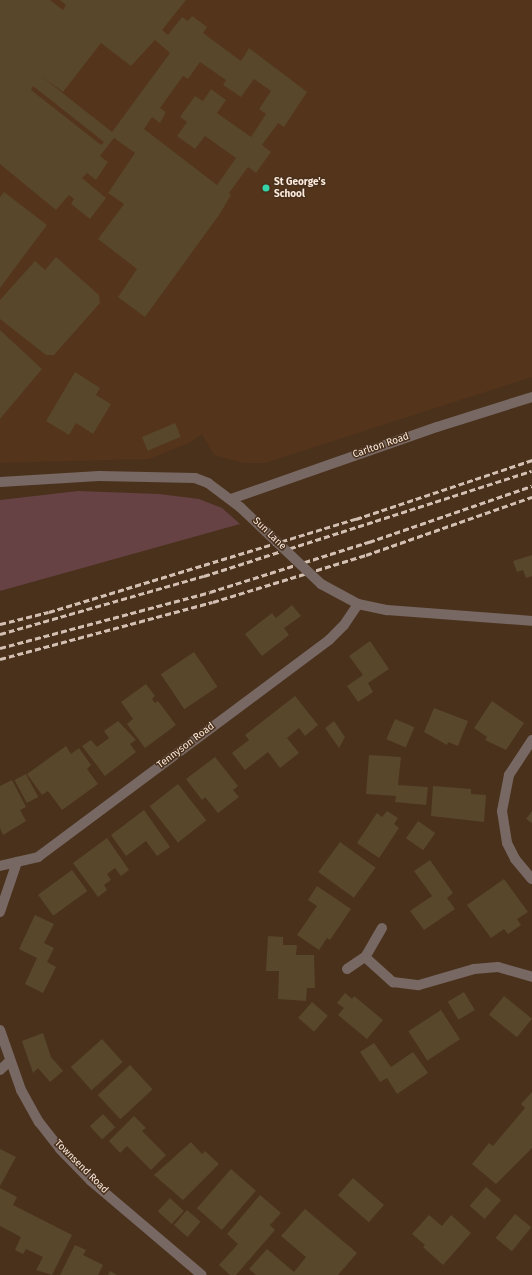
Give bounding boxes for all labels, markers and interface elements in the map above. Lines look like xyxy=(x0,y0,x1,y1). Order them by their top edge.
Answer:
place label: St George's School xyxy=(274,176,325,200)
marker: St George's School xyxy=(261,183,271,193)
street label: Carlton Road xyxy=(351,431,411,461)
street label: Sun Lane xyxy=(250,515,288,553)
street label: Tennyson Road xyxy=(155,721,217,771)
street label: Townsend Road xyxy=(52,1138,110,1196)

